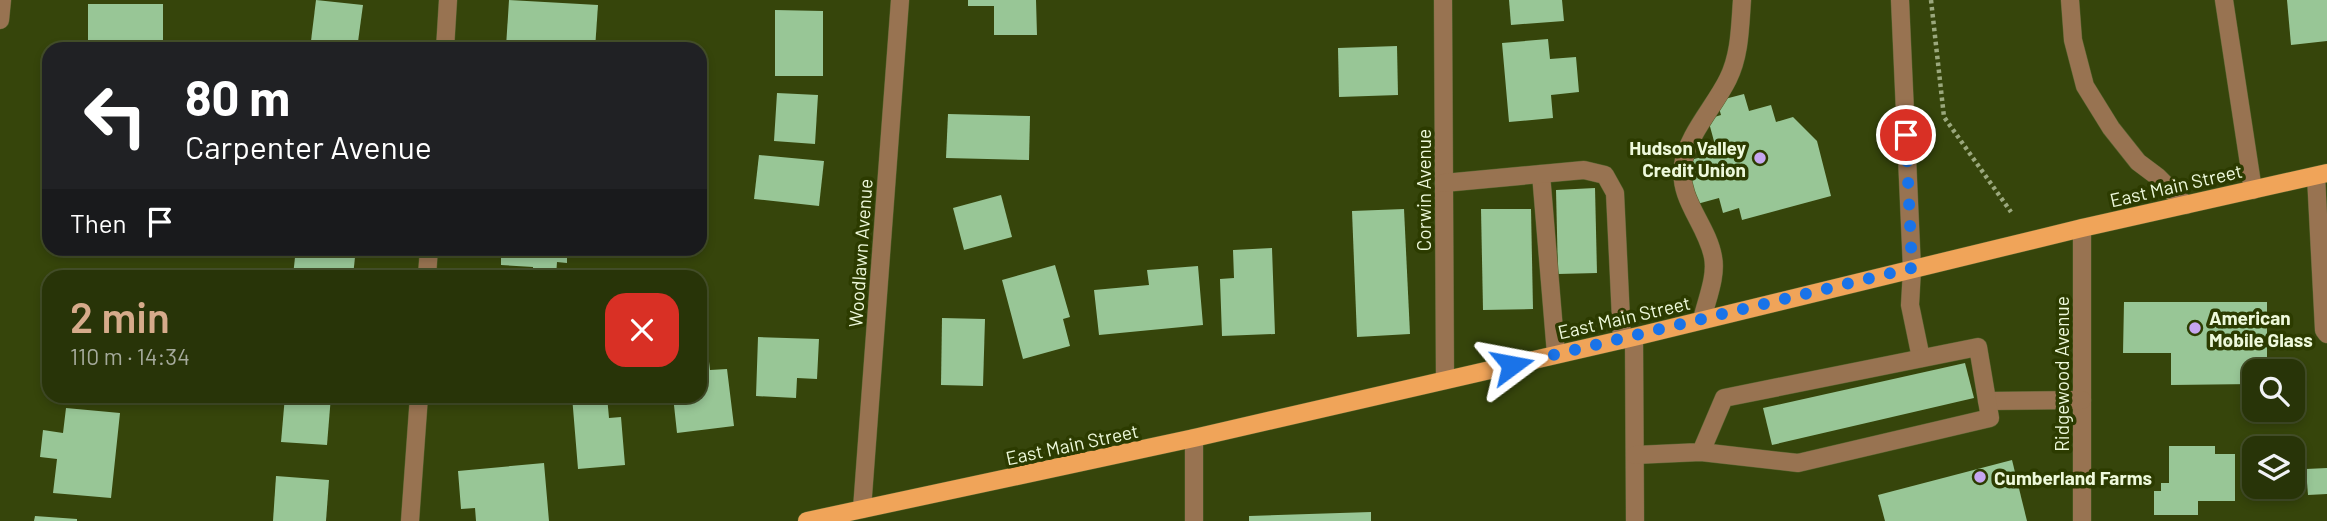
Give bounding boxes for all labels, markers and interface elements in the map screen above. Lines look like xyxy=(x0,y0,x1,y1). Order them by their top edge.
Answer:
text: 80 m xyxy=(185,67,290,126)
icon: left xyxy=(70,70,161,161)
pin xyxy=(1876,105,1936,165)
icon: arrive xyxy=(1887,116,1925,154)
text: Carpenter Avenue xyxy=(185,127,432,165)
street label: Corwin Avenue xyxy=(1412,129,1435,251)
place label: Hudson Valley Credit Union xyxy=(1629,136,1746,181)
marker: Hudson Valley Credit Union xyxy=(1752,150,1768,166)
street label: East Main Street xyxy=(2108,159,2244,211)
street label: Woodlawn Avenue xyxy=(843,178,877,328)
icon: arrive xyxy=(141,203,179,241)
text: Then xyxy=(70,207,127,238)
text: 2 min xyxy=(70,291,170,341)
street label: East Main Street xyxy=(1556,291,1692,343)
button: close xyxy=(605,293,679,367)
street label: Ridgewood Avenue xyxy=(2050,296,2073,452)
place label: American Mobile Glass xyxy=(2209,306,2313,351)
marker: American Mobile Glass xyxy=(2187,320,2203,336)
position arrow xyxy=(1475,328,1549,402)
text: 110 m · 14:34 xyxy=(70,342,190,370)
map controls xyxy=(2242,359,2305,499)
button: search xyxy=(2242,359,2305,422)
street label: East Main Street xyxy=(1004,419,1140,469)
button: layers xyxy=(2242,436,2305,499)
place label: Cumberland Farms xyxy=(1994,466,2152,489)
marker: Cumberland Farms xyxy=(1972,469,1988,485)

